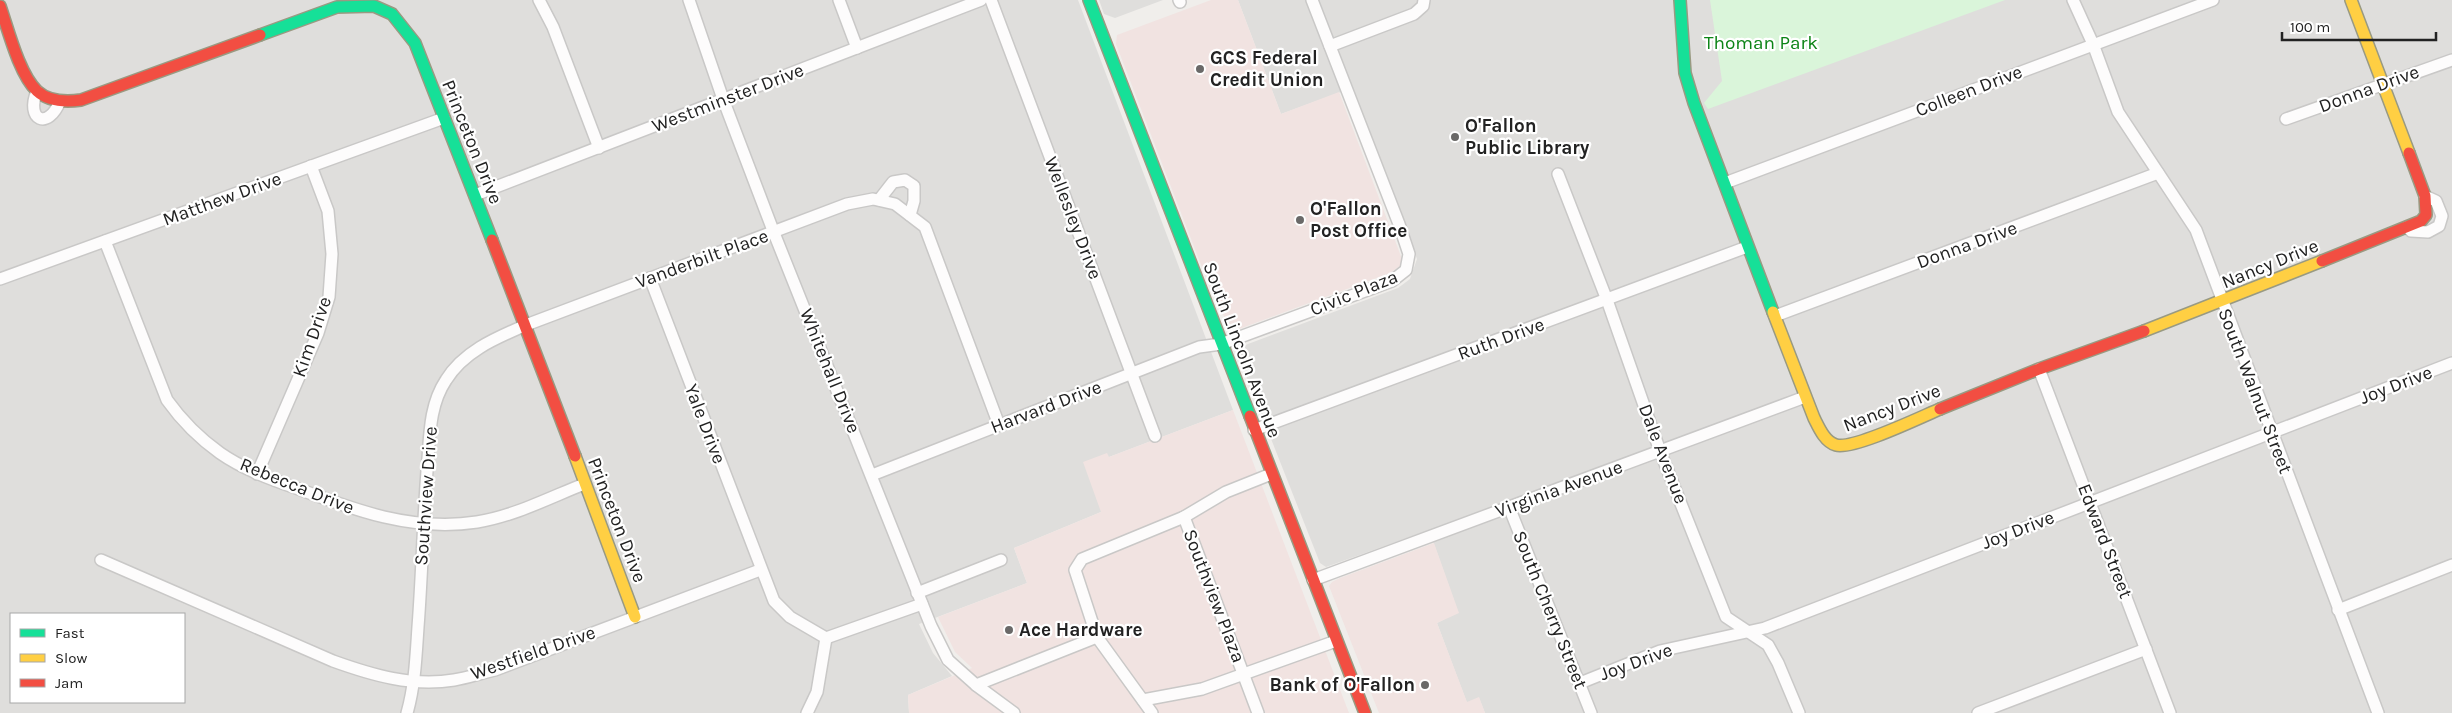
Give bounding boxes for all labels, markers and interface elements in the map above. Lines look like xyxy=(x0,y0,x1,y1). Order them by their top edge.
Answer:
scale bar xyxy=(2282,10,2436,42)
text: 100 m xyxy=(2290,18,2330,36)
park label: Thoman Park xyxy=(1704,32,1818,54)
place label: GCS Federal Credit Union xyxy=(1210,47,1324,91)
street label: Westminster Drive xyxy=(649,59,807,137)
street label: Colleen Drive xyxy=(1913,61,2025,121)
street label: Donna Drive xyxy=(2316,61,2422,117)
marker: GCS Federal Credit Union xyxy=(1194,63,1206,75)
street label: Princeton Drive xyxy=(437,77,507,207)
place label: O'Fallon Public Library xyxy=(1465,115,1590,159)
marker: O'Fallon Public Library xyxy=(1449,131,1461,143)
street label: Wellesley Drive xyxy=(1040,154,1106,282)
street label: Matthew Drive xyxy=(160,167,284,231)
place label: O'Fallon Post Office xyxy=(1310,198,1407,242)
marker: O'Fallon Post Office xyxy=(1294,214,1306,226)
street label: Donna Drive xyxy=(1914,217,2020,273)
street label: Vanderbilt Place xyxy=(633,225,771,293)
street label: Nancy Drive xyxy=(2218,235,2322,293)
street label: South Lincoln Avenue xyxy=(1198,259,1286,441)
street label: Civic Plaza xyxy=(1307,265,1401,321)
street label: Kim Drive xyxy=(288,294,336,380)
street label: Whitehall Drive xyxy=(795,305,865,437)
street label: South Walnut Street xyxy=(2213,305,2297,477)
street label: Ruth Drive xyxy=(1455,313,1547,365)
street label: Joy Drive xyxy=(2357,361,2435,409)
street label: Harvard Drive xyxy=(987,376,1105,438)
street label: Nancy Drive xyxy=(1840,379,1944,437)
street label: Yale Drive xyxy=(680,381,730,467)
street label: Dale Avenue xyxy=(1634,401,1692,507)
street label: Southview Drive xyxy=(410,426,442,566)
street label: Rebecca Drive xyxy=(237,453,357,519)
street label: Princeton Drive xyxy=(583,454,651,586)
street label: Virginia Avenue xyxy=(1492,456,1626,522)
street label: Edward Street xyxy=(2073,481,2137,601)
street label: Joy Drive xyxy=(1979,506,2057,554)
street label: Southview Plaza xyxy=(1178,526,1250,666)
street label: South Cherry Street xyxy=(1508,528,1592,692)
legend xyxy=(10,613,185,703)
place label: Ace Hardware xyxy=(1019,619,1143,641)
street label: Westfield Drive xyxy=(468,621,598,685)
text: Fast xyxy=(55,624,85,642)
marker: Ace Hardware xyxy=(1003,624,1015,636)
street label: Joy Drive xyxy=(1597,639,1675,685)
text: Slow xyxy=(55,649,87,667)
text: Jam xyxy=(55,674,83,692)
place label: Bank of O'Fallon xyxy=(1270,674,1415,696)
marker: Bank of O'Fallon xyxy=(1419,679,1431,691)

